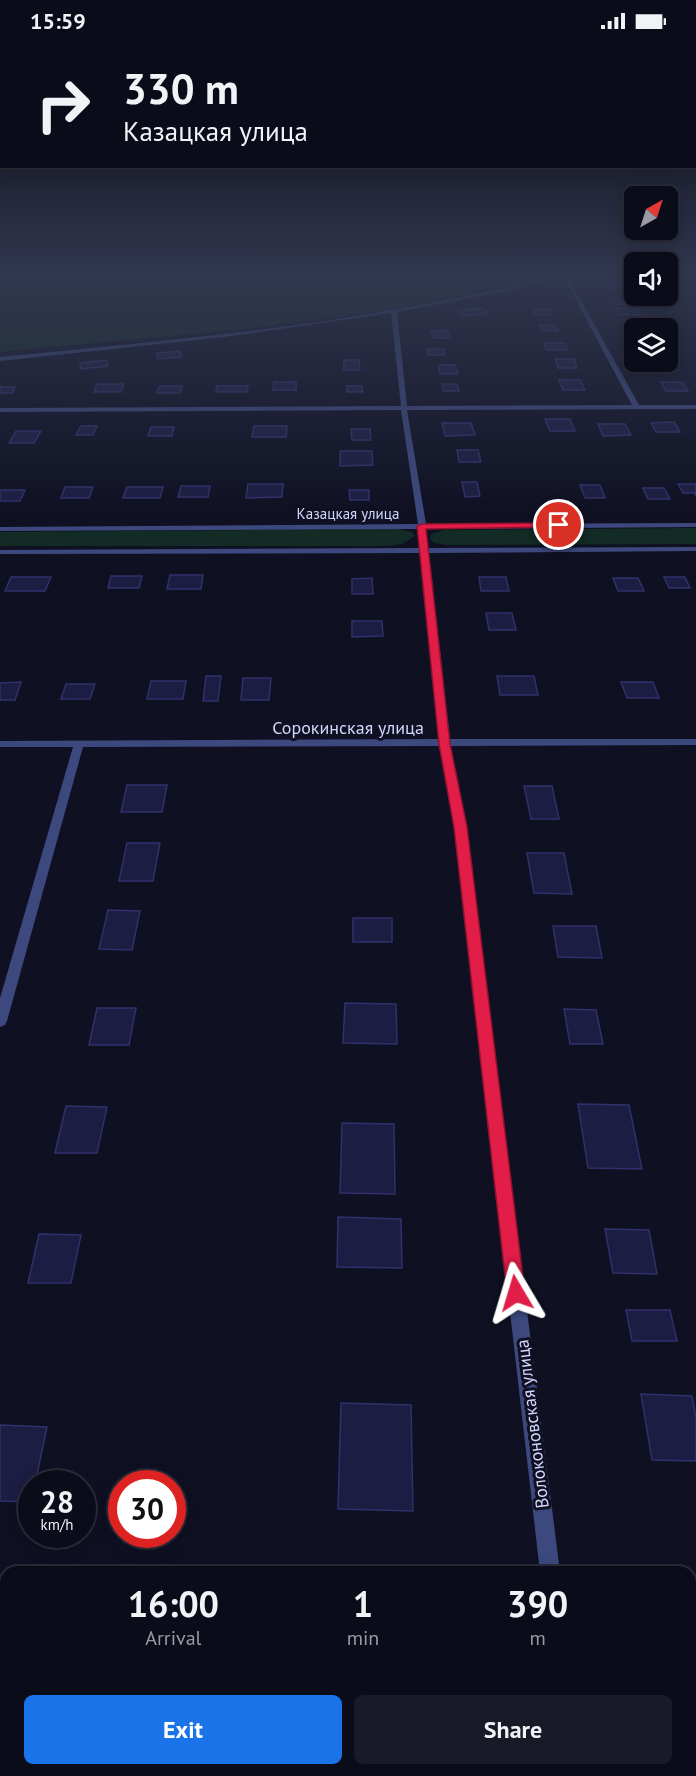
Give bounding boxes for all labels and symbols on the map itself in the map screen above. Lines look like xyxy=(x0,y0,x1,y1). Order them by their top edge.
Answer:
north arrow xyxy=(624,186,678,240)
pin xyxy=(533,499,584,550)
street label: Казацкая улица xyxy=(297,504,399,523)
street label: Сорокинская улица xyxy=(272,716,424,739)
position arrow xyxy=(484,1261,548,1325)
street label: Волоконовская улица xyxy=(510,1338,554,1510)
speed limit sign: 30 xyxy=(108,1470,186,1548)

